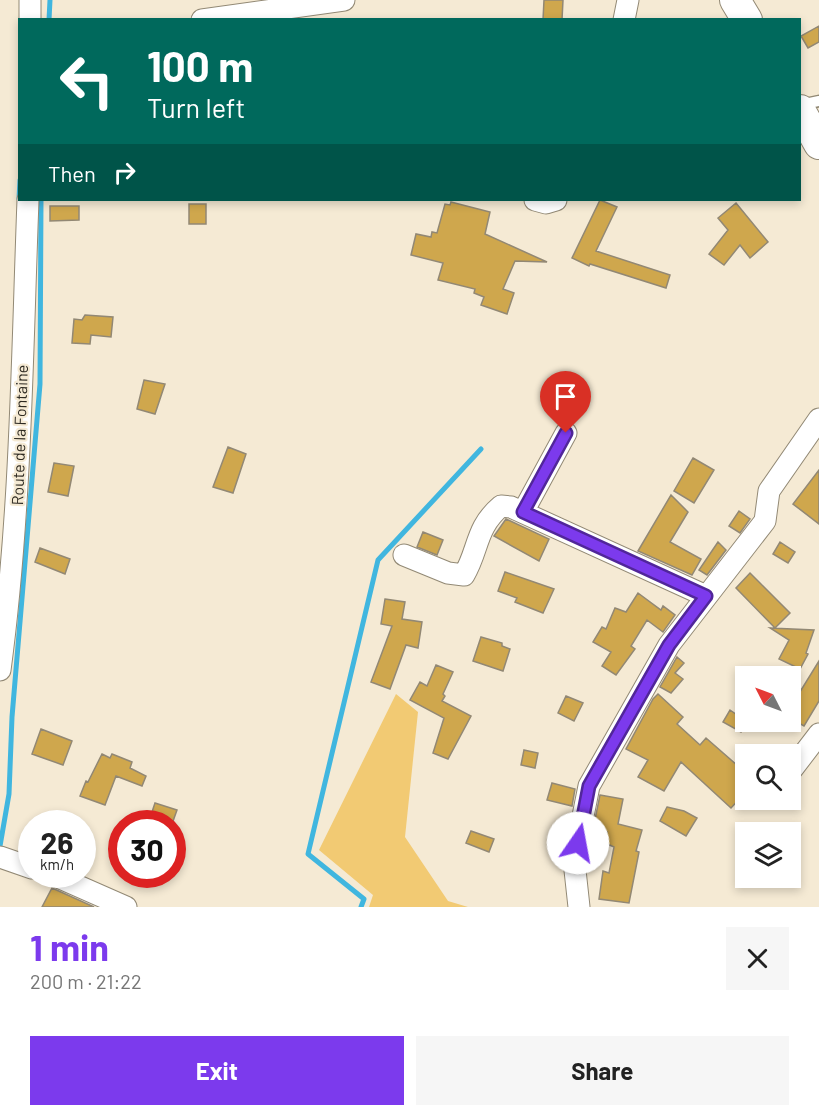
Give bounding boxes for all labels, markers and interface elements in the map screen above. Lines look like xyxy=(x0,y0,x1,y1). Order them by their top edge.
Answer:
text: 100 m xyxy=(147,40,253,90)
icon: left xyxy=(48,42,126,120)
text: Turn left xyxy=(147,91,245,123)
icon: right xyxy=(108,156,141,189)
text: Then xyxy=(48,160,96,186)
street label: Route de la Fontaine xyxy=(7,364,31,506)
pin xyxy=(540,371,591,433)
icon: arrive xyxy=(549,380,582,413)
north arrow xyxy=(735,666,801,732)
map controls xyxy=(735,666,801,888)
button: search xyxy=(735,744,801,810)
speed limit sign: 30 xyxy=(108,810,186,888)
position arrow xyxy=(546,811,610,875)
button: layers xyxy=(735,822,801,888)
text: 26 xyxy=(41,824,73,860)
text: km/h xyxy=(40,855,74,873)
text: 1 min xyxy=(30,925,109,968)
button: close xyxy=(726,927,789,990)
text: 200 m · 21:22 xyxy=(30,969,142,993)
button: Exit xyxy=(30,1036,404,1105)
button: Share xyxy=(416,1036,789,1105)

